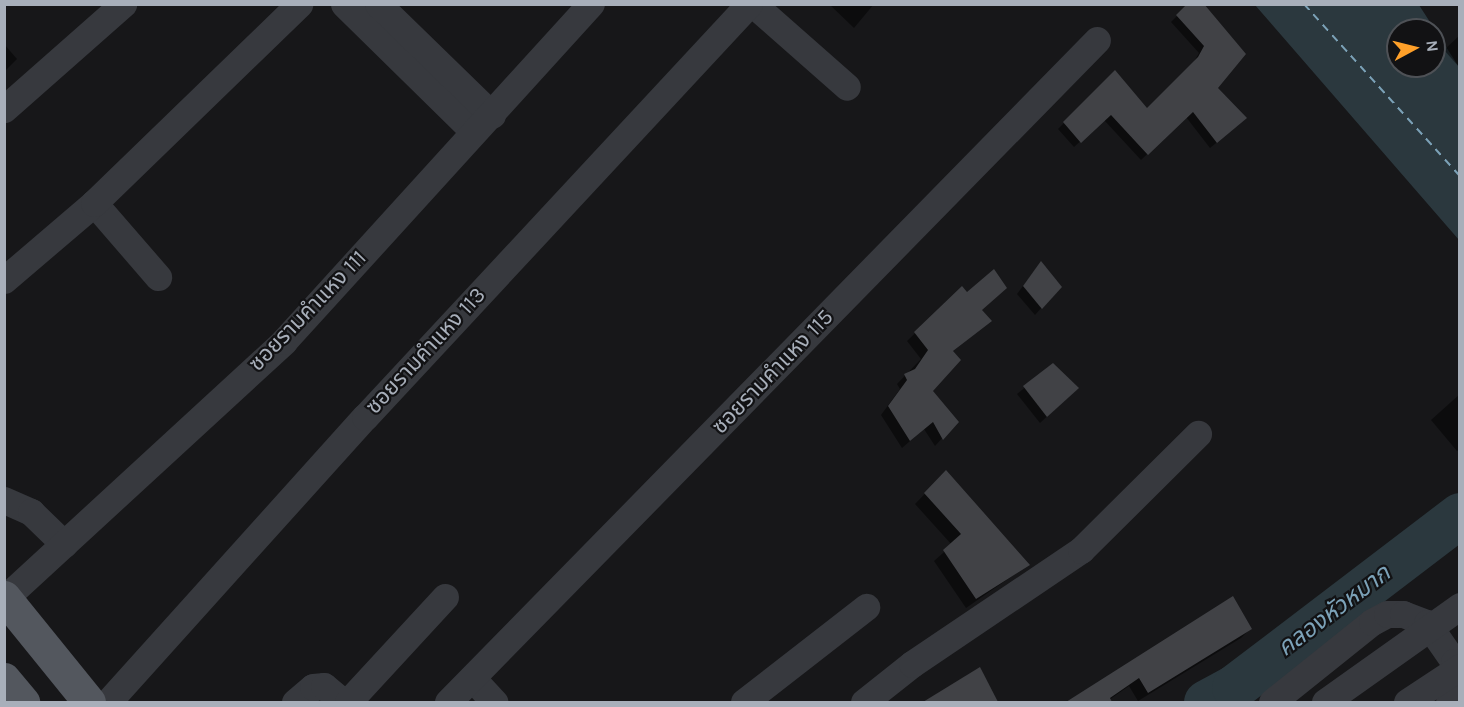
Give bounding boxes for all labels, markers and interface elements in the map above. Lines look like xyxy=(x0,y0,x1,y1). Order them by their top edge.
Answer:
north arrow xyxy=(1386,18,1446,78)
text: N xyxy=(1422,39,1443,53)
street label: ซอยรามคำแหง 111 xyxy=(244,245,372,377)
street label: ซอยรามคำแหง 113 xyxy=(361,282,491,420)
street label: ซอยรามคำแหง 115 xyxy=(707,304,839,440)
water label: คลองหัวหมาก xyxy=(1272,559,1396,663)

